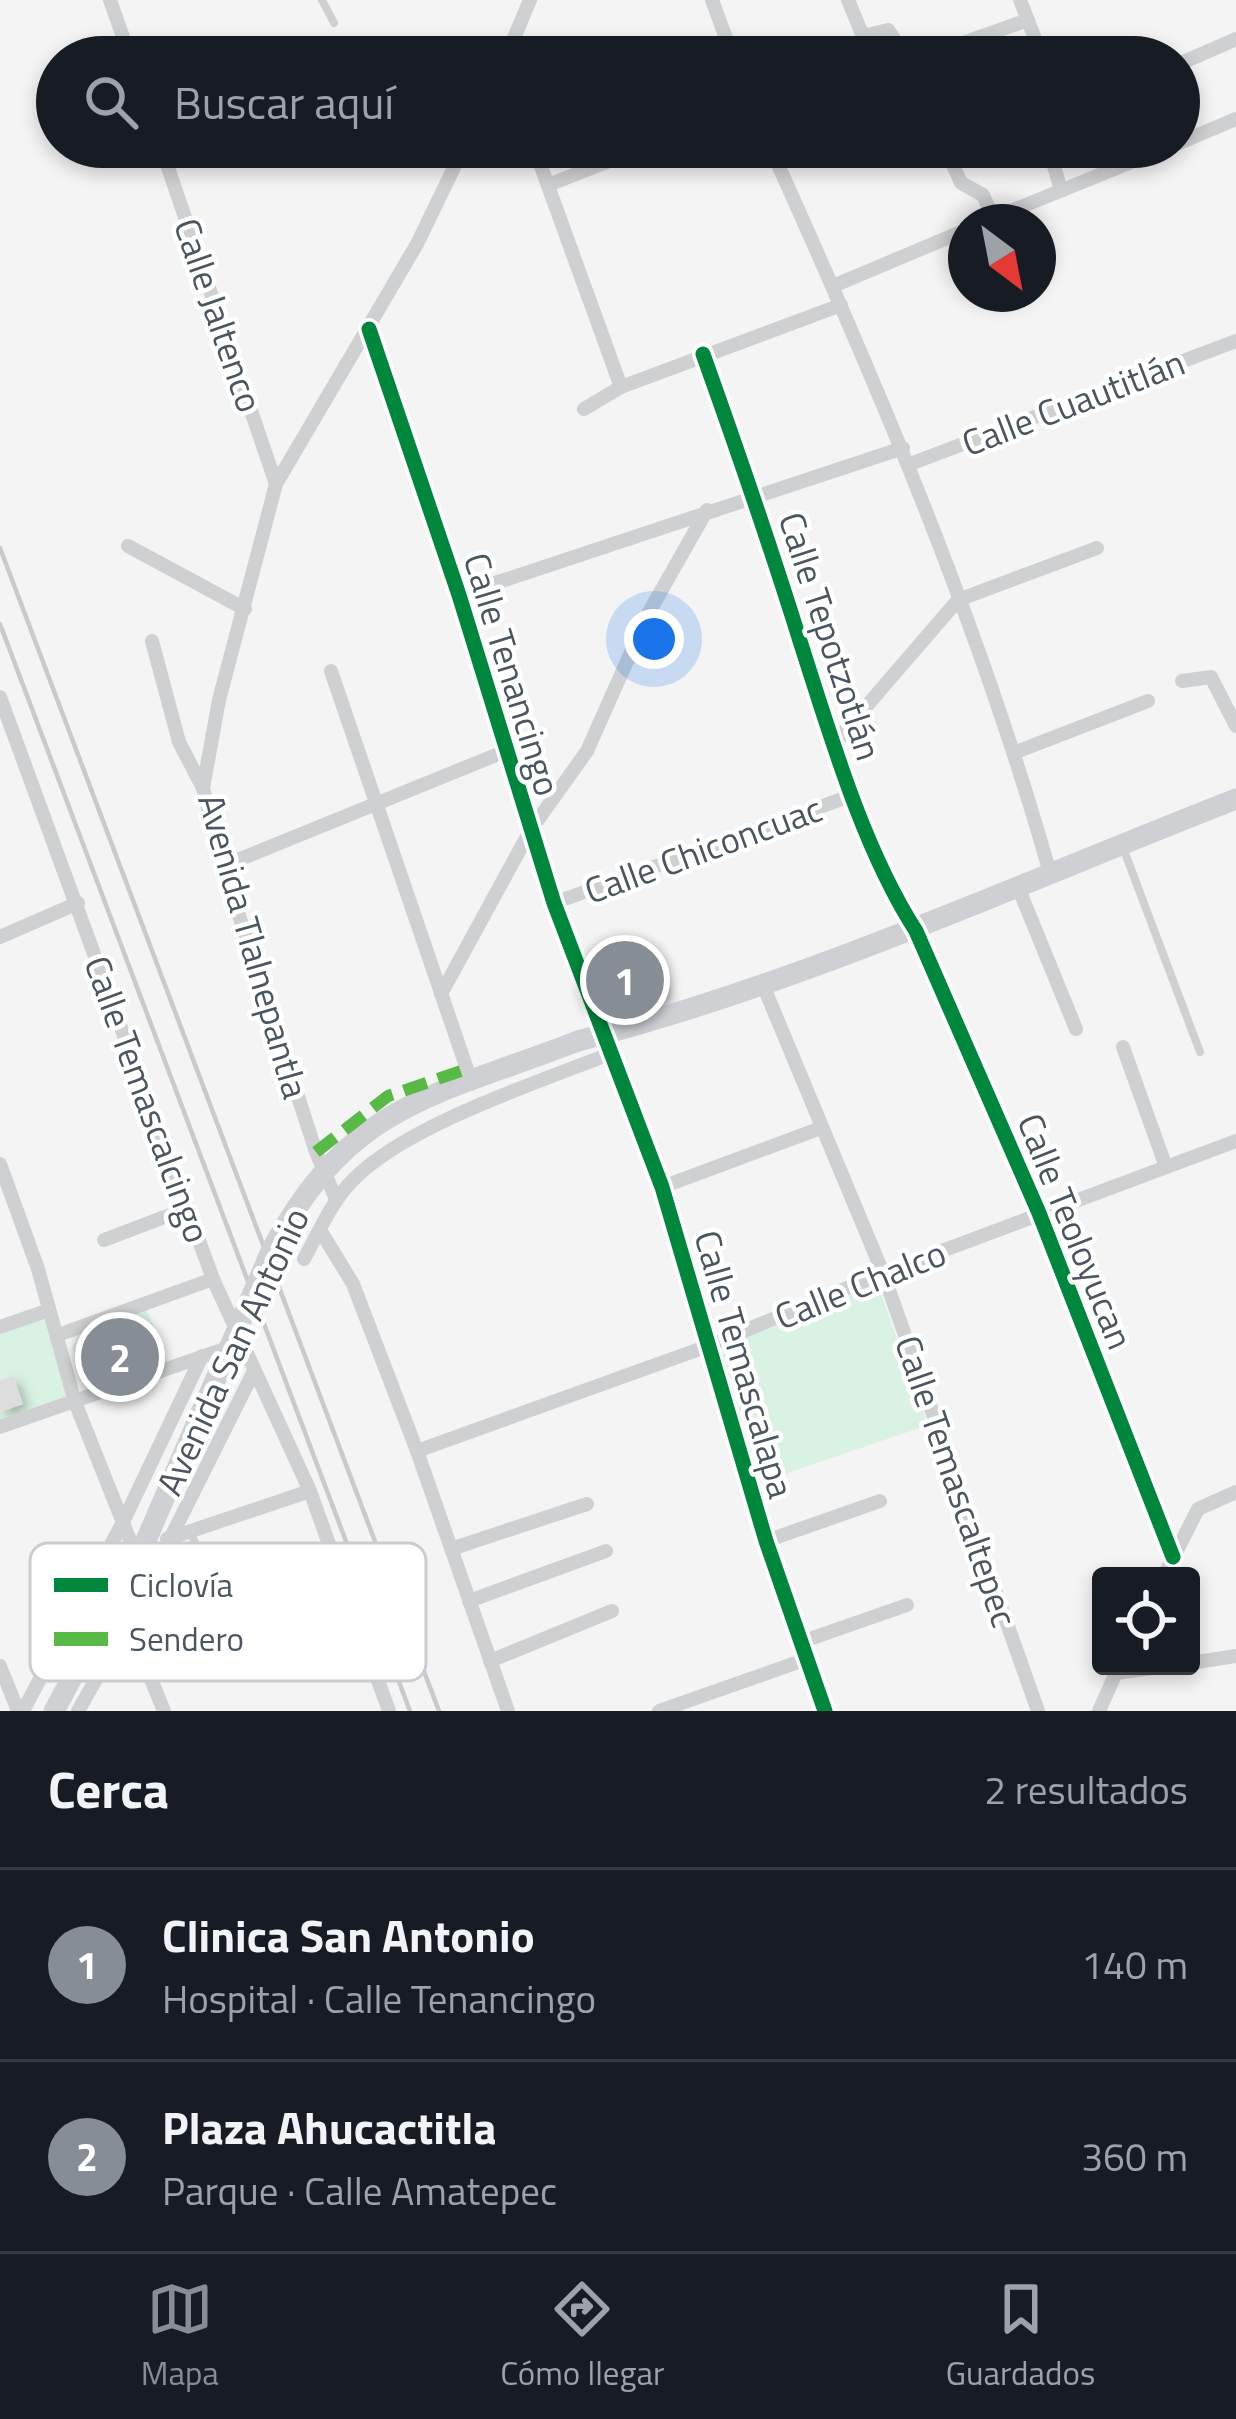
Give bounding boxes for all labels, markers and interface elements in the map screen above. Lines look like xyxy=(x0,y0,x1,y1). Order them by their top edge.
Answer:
search box xyxy=(36,36,1200,168)
text: Buscar aquí xyxy=(174,68,394,136)
icon: search xyxy=(78,69,144,135)
north arrow xyxy=(948,204,1056,312)
street label: Calle Jaltenco xyxy=(160,211,278,419)
street label: Calle Cuautitlán xyxy=(954,334,1192,470)
street label: Calle Tepotzotlán xyxy=(765,505,897,767)
street label: Calle Tenancingo xyxy=(450,546,576,802)
your location xyxy=(624,609,684,669)
street label: Calle Chiconcuac xyxy=(576,780,830,918)
street label: Avenida Tlalnepantla xyxy=(184,787,324,1105)
pin: 1 xyxy=(586,935,664,1025)
street label: Calle Temascalcingo xyxy=(71,948,225,1250)
street label: Calle Teoloyucan xyxy=(1004,1105,1148,1357)
street label: Avenida San Antonio xyxy=(141,1198,323,1504)
street label: Calle Temascalapa xyxy=(681,1224,809,1504)
street label: Calle Chalco xyxy=(766,1225,954,1343)
pin: 2 xyxy=(81,1312,159,1402)
street label: Calle Temascaltepec xyxy=(881,1328,1033,1634)
legend xyxy=(30,1543,426,1681)
text: Ciclovía xyxy=(129,1560,233,1610)
map controls xyxy=(1092,1567,1200,1675)
button: locate xyxy=(1092,1567,1200,1675)
text: Sendero xyxy=(129,1614,244,1664)
text: Cerca xyxy=(48,1750,169,1828)
text: 2 resultados xyxy=(984,1760,1188,1819)
text: Clinica San Antonio xyxy=(162,1901,535,1969)
text: 1 xyxy=(76,1935,98,1994)
text: 140 m xyxy=(1081,1935,1188,1994)
text: Hospital · Calle Tenancingo xyxy=(162,1969,596,2028)
text: Plaza Ahucactitla xyxy=(162,2093,497,2161)
text: 2 xyxy=(76,2127,98,2186)
text: 360 m xyxy=(1081,2127,1188,2186)
text: Parque · Calle Amatepec xyxy=(162,2161,557,2220)
tab: Mapa xyxy=(141,2276,219,2398)
tab: Cómo llegar xyxy=(500,2276,664,2398)
tab: Guardados xyxy=(946,2276,1095,2398)

